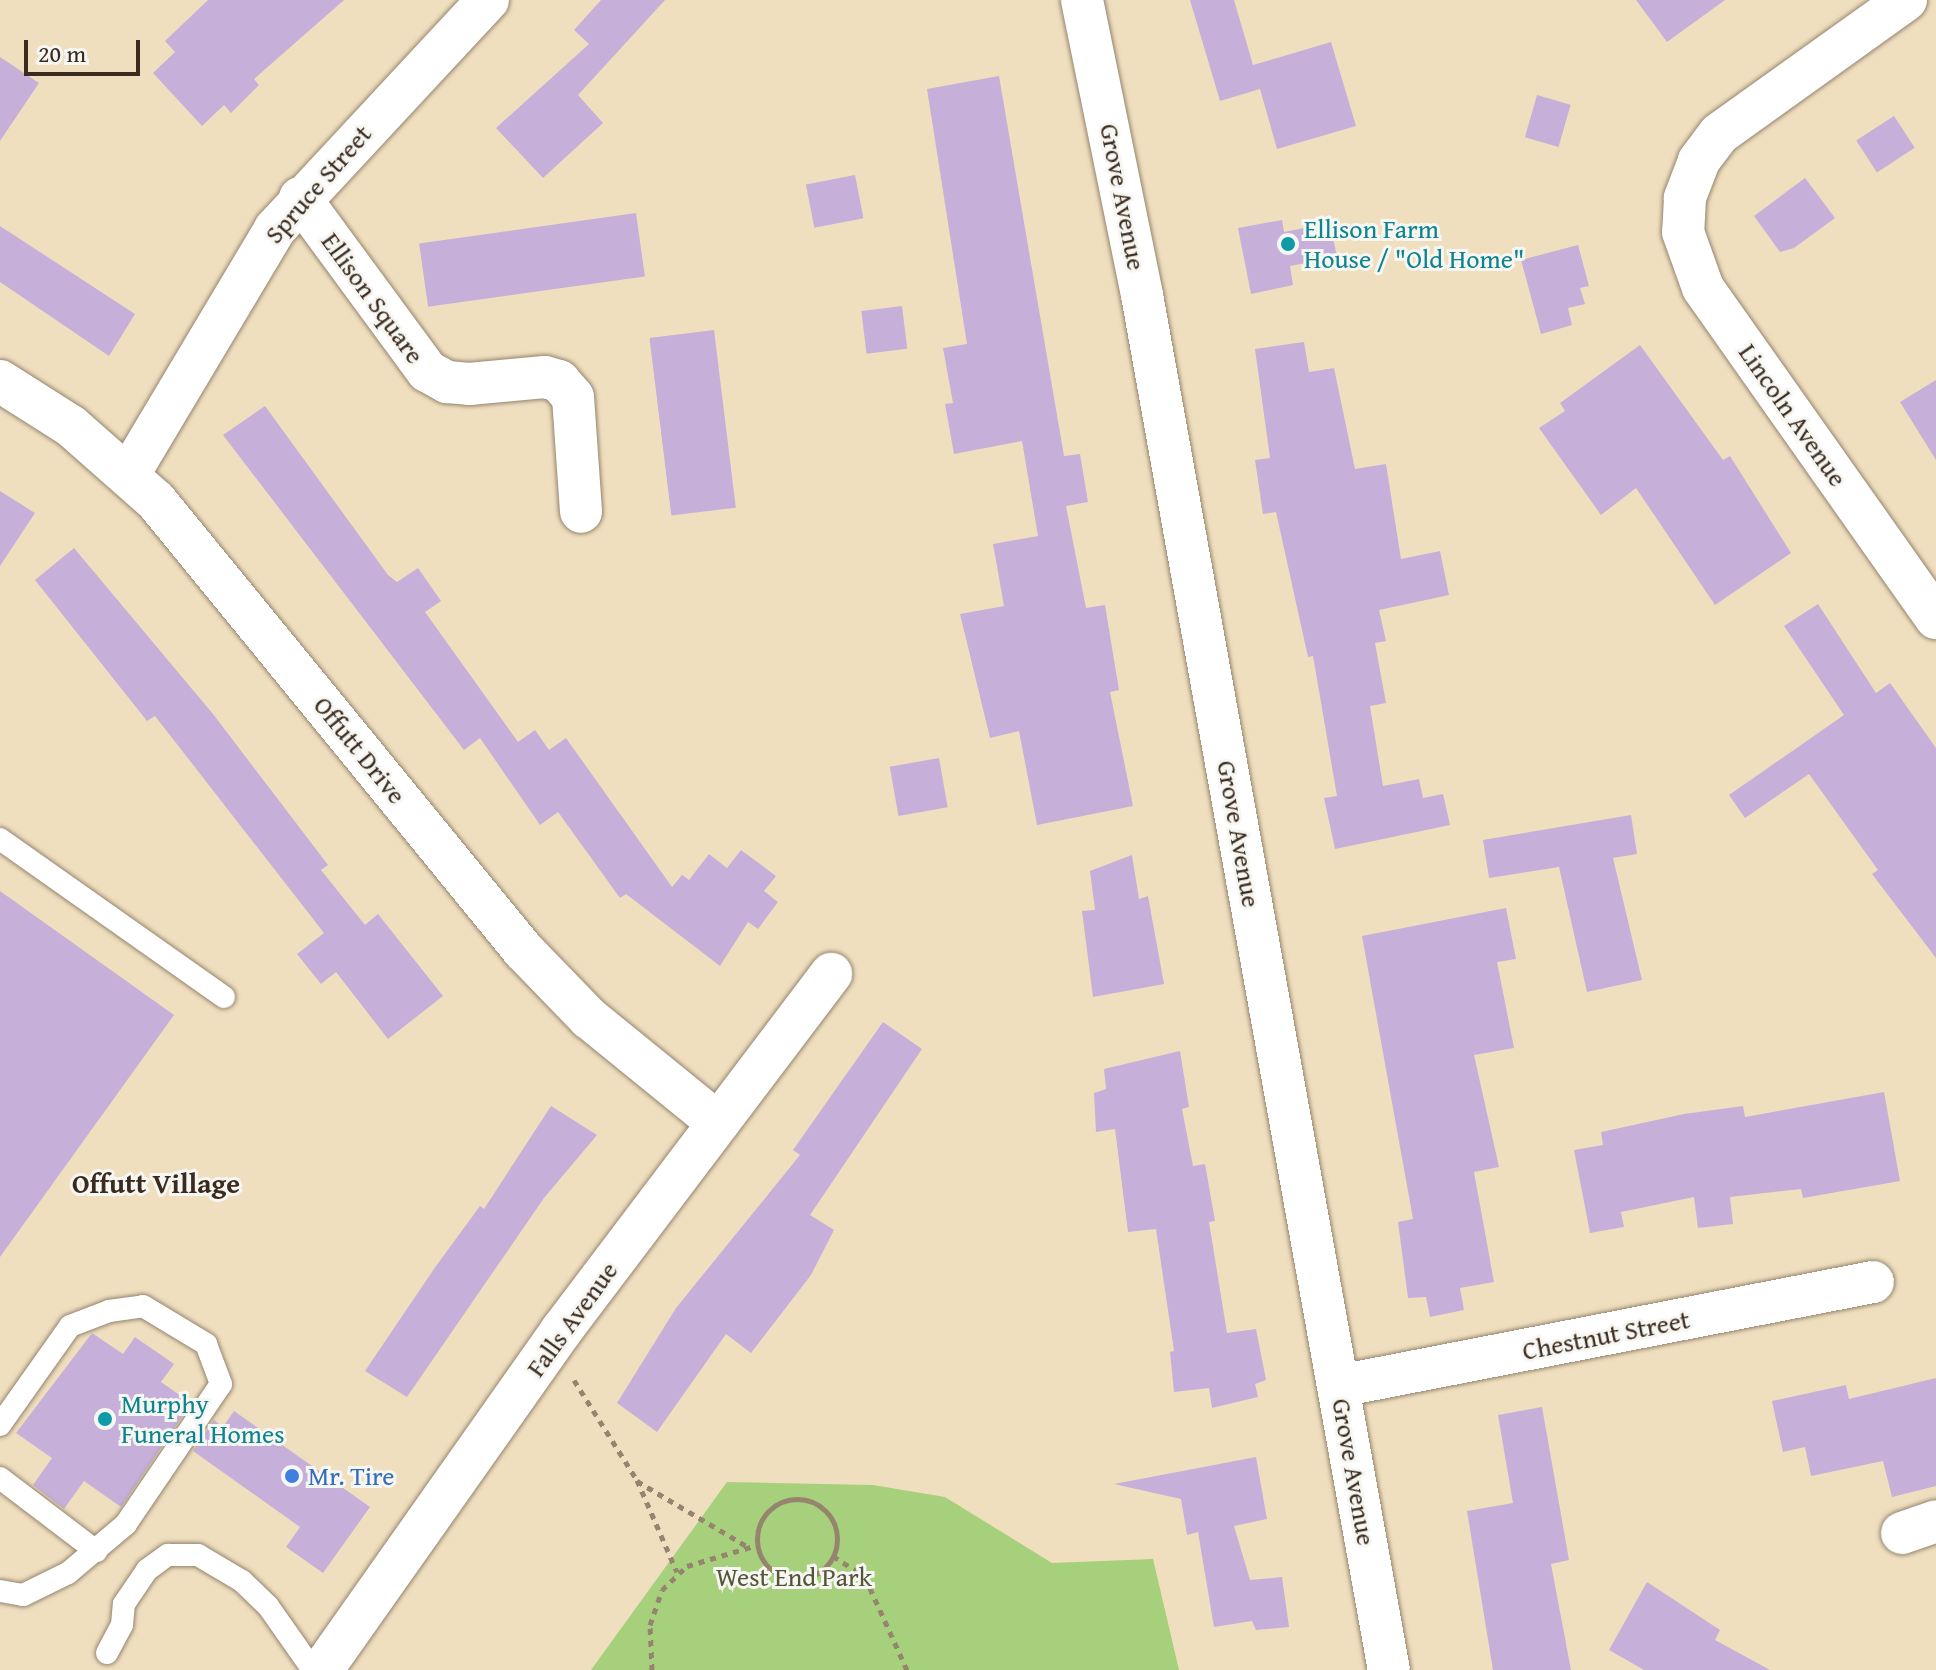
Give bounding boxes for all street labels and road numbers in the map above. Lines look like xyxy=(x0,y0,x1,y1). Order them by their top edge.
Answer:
street label: Spruce Street xyxy=(258,118,378,250)
street label: Grove Avenue xyxy=(1094,121,1152,273)
street label: Ellison Square xyxy=(315,226,431,370)
street label: Lincoln Avenue xyxy=(1732,338,1854,492)
street label: Offutt Drive xyxy=(307,690,413,810)
street label: Grove Avenue xyxy=(1211,758,1267,910)
street label: Falls Avenue xyxy=(520,1255,624,1383)
street label: Chestnut Street xyxy=(1520,1303,1692,1367)
street label: Grove Avenue xyxy=(1326,1396,1382,1548)

